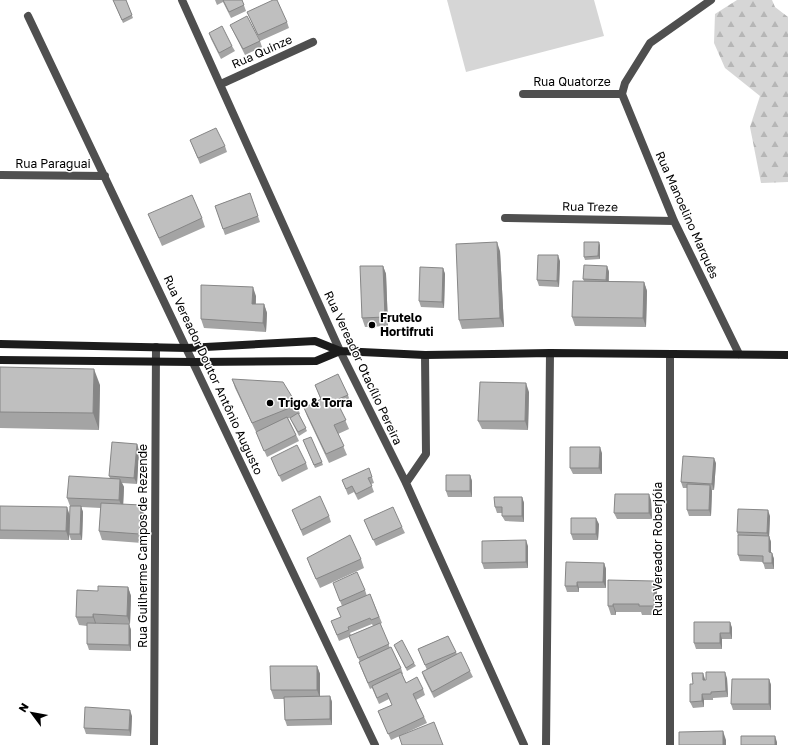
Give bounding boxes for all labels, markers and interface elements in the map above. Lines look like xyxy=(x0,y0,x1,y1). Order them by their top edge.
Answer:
street label: Rua Quinze xyxy=(229,32,294,72)
street label: Rua Quatorze xyxy=(533,74,611,89)
street label: Rua Manoelino Marquês xyxy=(653,149,722,281)
street label: Rua Paraguai xyxy=(15,156,91,171)
street label: Rua Treze xyxy=(562,199,618,214)
street label: Rua Vereador Doutor Antônio Augusto xyxy=(160,273,266,477)
street label: Rua Vereador Otacílio Pereira xyxy=(321,288,406,447)
place label: Frutelo Hortifruti xyxy=(380,310,434,339)
marker: Frutelo Hortifruti xyxy=(367,320,377,330)
place label: Trigo & Torra xyxy=(278,395,353,410)
marker: Trigo & Torra xyxy=(265,398,275,408)
street label: Rua Guilherme Campos de Rezende xyxy=(135,444,150,648)
street label: Rua Vereador Roberjóia xyxy=(650,482,665,616)
north arrow xyxy=(12,693,52,733)
text: N xyxy=(15,700,31,714)

